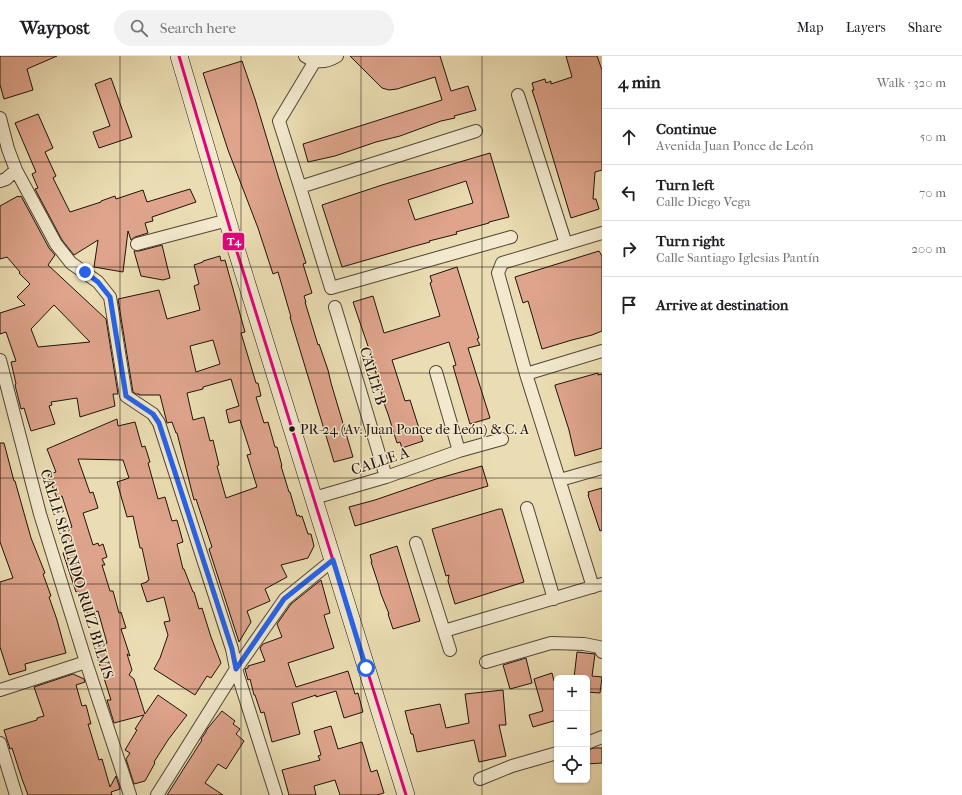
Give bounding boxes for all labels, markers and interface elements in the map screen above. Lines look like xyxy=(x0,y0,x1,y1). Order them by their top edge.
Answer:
search box xyxy=(114,10,394,46)
text: Waypost xyxy=(20,17,90,39)
icon: search xyxy=(128,17,150,39)
text: Search here xyxy=(160,19,236,37)
text: Map xyxy=(797,19,824,36)
text: Layers xyxy=(846,19,886,36)
text: Share xyxy=(908,19,942,36)
text: 4 min xyxy=(618,72,661,92)
text: Walk · 320 m xyxy=(877,75,946,90)
text: Continue xyxy=(656,120,716,138)
icon: ahead xyxy=(618,126,640,148)
text: 50 m xyxy=(920,129,946,144)
text: Avenida Juan Ponce de León xyxy=(656,138,814,153)
text: Turn left xyxy=(656,176,714,194)
icon: left xyxy=(618,182,640,204)
text: 70 m xyxy=(919,185,946,200)
text: Calle Diego Vega xyxy=(656,194,751,209)
line badge: T4 xyxy=(222,232,245,251)
text: Turn right xyxy=(656,232,725,250)
text: T4 xyxy=(226,235,241,248)
icon: right xyxy=(618,238,640,260)
text: 200 m xyxy=(911,241,946,256)
text: Calle Santiago Iglesias Pantín xyxy=(656,250,819,265)
route end xyxy=(76,263,94,281)
icon: arrive xyxy=(618,294,640,316)
text: Arrive at destination xyxy=(656,296,788,314)
street label: CALLE B xyxy=(356,345,390,407)
place label: PR-24 (Av. Juan Ponce de León) & C. A xyxy=(300,421,530,438)
marker: PR-24 (Av. Juan Ponce de León) & C. A xyxy=(287,424,297,434)
street label: CALLE A xyxy=(349,443,412,479)
street label: CALLE SEGUNDO RUIZ BELVIS xyxy=(36,467,118,681)
route start xyxy=(357,659,375,677)
map controls xyxy=(554,675,590,783)
button: + xyxy=(554,675,590,711)
button: − xyxy=(554,711,590,747)
button: locate xyxy=(554,747,590,783)

